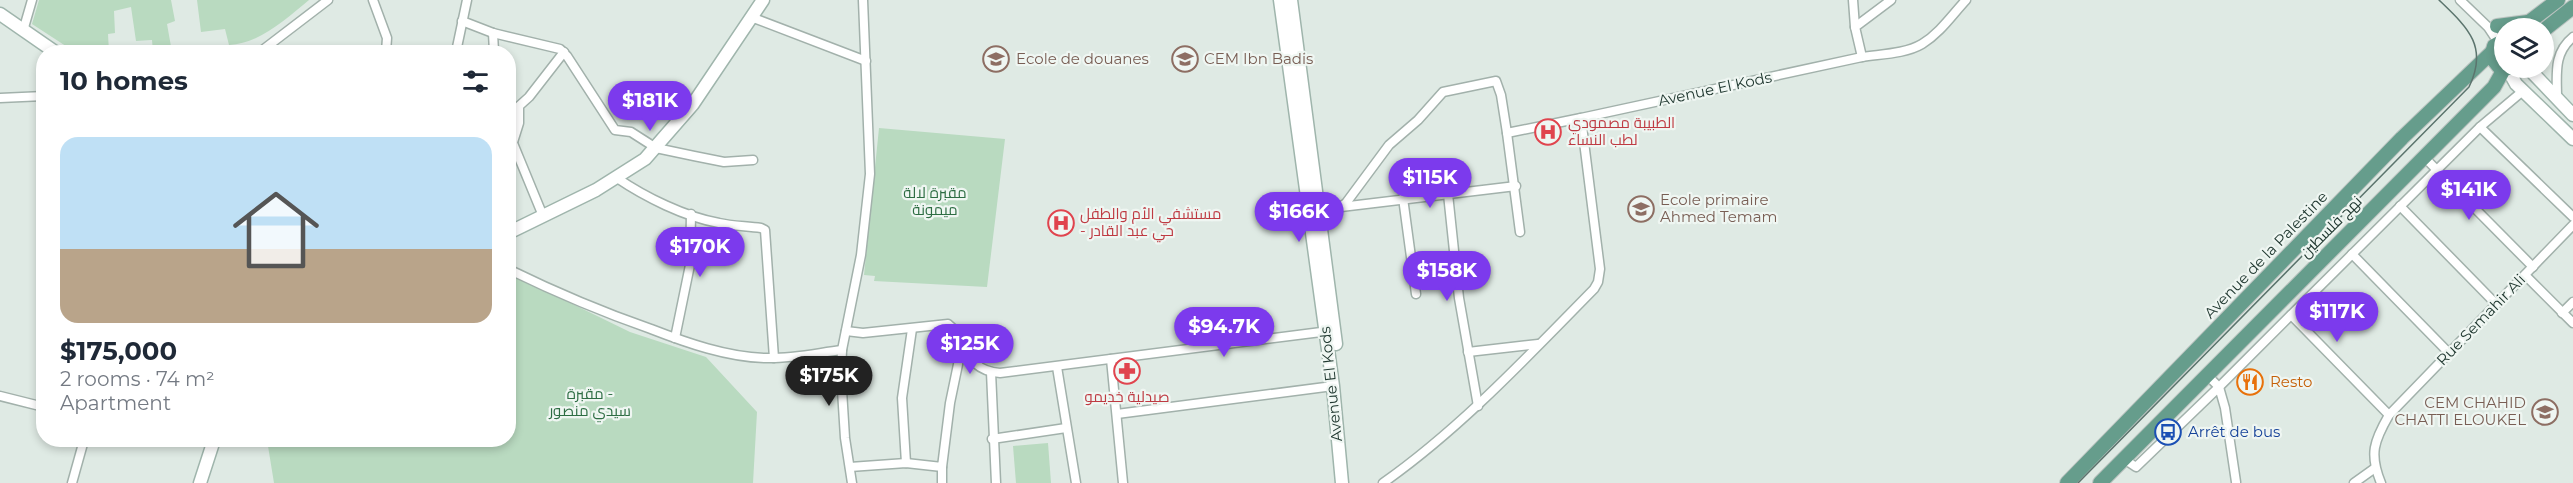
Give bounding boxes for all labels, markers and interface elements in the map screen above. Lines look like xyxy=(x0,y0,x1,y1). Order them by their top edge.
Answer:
map controls xyxy=(2494,18,2554,78)
button: layers xyxy=(2494,18,2554,78)
school or university icon: Ecole de douanes xyxy=(981,44,1011,74)
school or university icon: CEM Ibn Badis xyxy=(1170,44,1200,74)
place label: Ecole de douanes xyxy=(1016,49,1149,68)
place label: CEM Ibn Badis xyxy=(1204,49,1313,68)
text: 10 homes xyxy=(60,65,188,97)
icon: filters xyxy=(459,65,492,98)
street label: Avenue El Kods xyxy=(1656,67,1773,110)
pin: $181K xyxy=(608,81,692,132)
text: $181K xyxy=(622,88,678,112)
place label: الطبيبة مصمودي لطب النساء xyxy=(1568,113,1675,149)
hospital icon: الطبيبة مصمودي لطب النساء xyxy=(1533,117,1563,147)
pin: $115K xyxy=(1388,158,1472,209)
text: $115K xyxy=(1403,165,1457,189)
pin: $141K xyxy=(2427,170,2511,221)
icon: home xyxy=(222,176,330,284)
text: $141K xyxy=(2441,177,2497,201)
park label: مقبرة لالة ميمونة xyxy=(903,183,967,219)
street label: Avenue de la Palestine xyxy=(2200,187,2331,322)
place label: Ecole primaire Ahmed Temam xyxy=(1660,190,1778,226)
pin: $166K xyxy=(1257,192,1341,243)
street label: نهج فلسطين xyxy=(2296,192,2367,263)
school or university icon: Ecole primaire Ahmed Temam xyxy=(1626,194,1656,224)
text: $166K xyxy=(1269,199,1329,223)
place label: مستشفي الأم والطفل - حي عبد القادر xyxy=(1080,204,1221,243)
hospital icon: مستشفي الأم والطفل - حي عبد القادر xyxy=(1046,208,1076,238)
pin: $170K xyxy=(658,227,742,278)
text: $170K xyxy=(670,234,730,258)
pin: $158K xyxy=(1405,251,1489,302)
text: $158K xyxy=(1417,258,1477,282)
street label: Rue Semahir Ali xyxy=(2432,270,2529,369)
pin: $117K xyxy=(2295,292,2379,343)
text: $117K xyxy=(2309,299,2365,323)
pin: $94.7K xyxy=(1175,307,1273,358)
text: $94.7K xyxy=(1188,314,1260,338)
pin: $125K xyxy=(928,324,1012,375)
street label: Avenue El Kods xyxy=(1315,326,1346,443)
text: $125K xyxy=(941,331,999,355)
text: $175,000 xyxy=(60,335,177,367)
pin: $175K xyxy=(787,356,871,407)
pharmacy icon: صيدلية خديمو xyxy=(1112,356,1142,386)
text: $175K xyxy=(799,363,859,387)
text: 2 rooms · 74 m² xyxy=(60,367,215,391)
restaurant icon: Resto xyxy=(2235,367,2265,397)
place label: Resto xyxy=(2270,372,2312,391)
park label: مقبرة - سيدي منصور xyxy=(548,384,631,423)
place label: صيدلية خديمو xyxy=(1084,387,1170,406)
text: Apartment xyxy=(60,391,171,415)
place label: CEM CHAHID CHATTI ELOUKEL xyxy=(2394,393,2526,429)
school or university icon: CEM CHAHID CHATTI ELOUKEL xyxy=(2530,397,2560,427)
bus stop icon: Arrêt de bus xyxy=(2153,417,2183,447)
place label: Arrêt de bus xyxy=(2188,422,2280,441)

